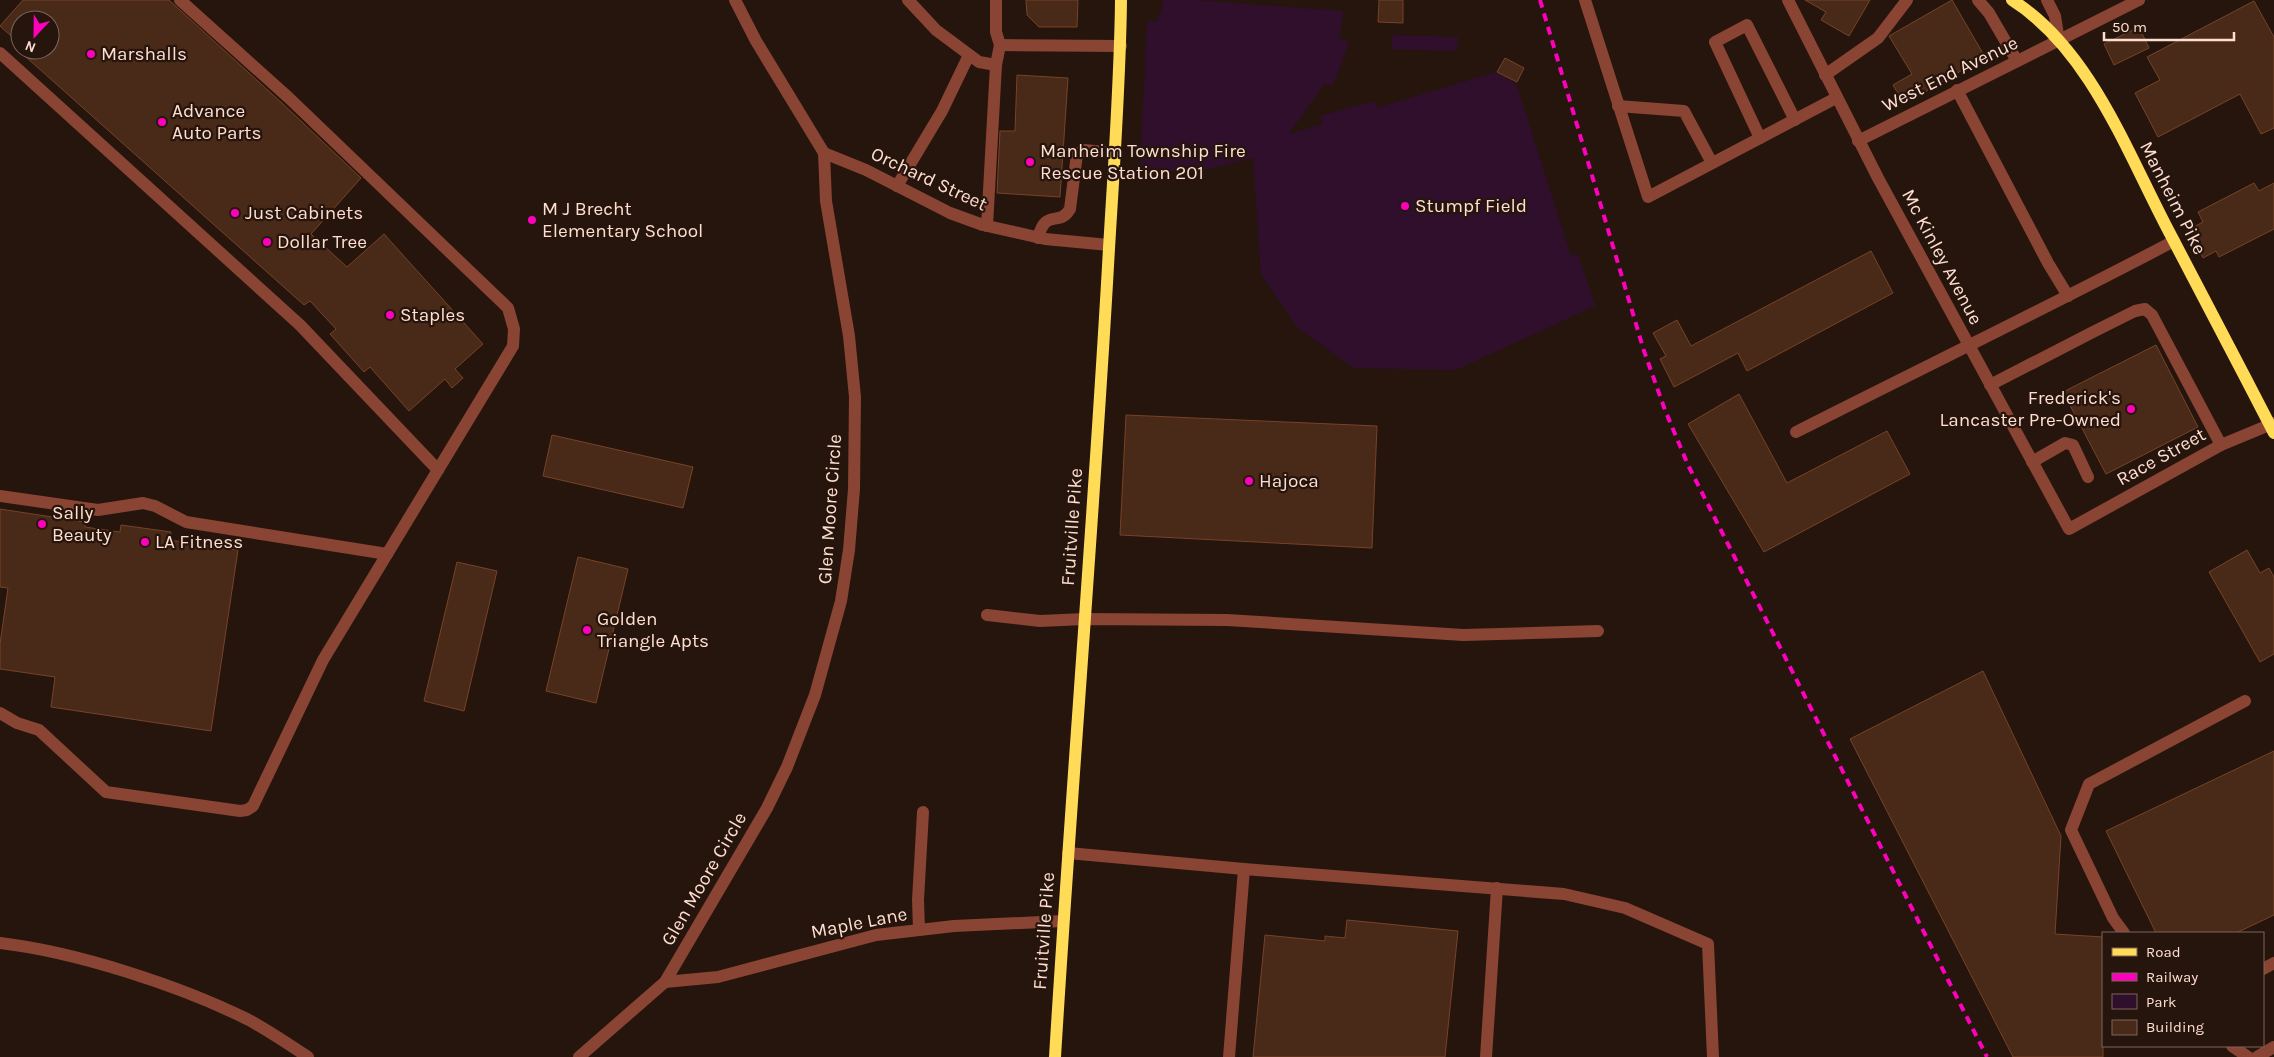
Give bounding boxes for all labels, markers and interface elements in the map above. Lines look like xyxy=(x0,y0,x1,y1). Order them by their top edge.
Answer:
north arrow xyxy=(10,10,60,60)
scale bar xyxy=(2104,10,2234,42)
text: 50 m xyxy=(2112,18,2147,36)
street label: West End Avenue xyxy=(1879,32,2021,116)
text: N xyxy=(22,37,38,56)
place label: Marshalls xyxy=(101,43,187,65)
marker: Marshalls xyxy=(85,48,97,60)
place label: Advance Auto Parts xyxy=(172,100,261,144)
marker: Advance Auto Parts xyxy=(156,116,168,128)
street label: Manheim Pike xyxy=(2135,138,2211,258)
place label: Manheim Township Fire Rescue Station 201 xyxy=(1040,140,1246,184)
street label: Orchard Street xyxy=(867,142,991,216)
marker: Manheim Township Fire Rescue Station 201 xyxy=(1024,156,1036,168)
street label: Mc Kinley Avenue xyxy=(1897,186,1987,328)
place label: Stumpf Field xyxy=(1415,195,1527,217)
place label: M J Brecht Elementary School xyxy=(542,198,703,242)
marker: Stumpf Field xyxy=(1399,200,1411,212)
place label: Just Cabinets xyxy=(245,202,363,224)
marker: Just Cabinets xyxy=(229,207,241,219)
marker: M J Brecht Elementary School xyxy=(526,214,538,226)
place label: Dollar Tree xyxy=(277,231,367,253)
marker: Dollar Tree xyxy=(261,236,273,248)
place label: Staples xyxy=(400,304,465,326)
marker: Staples xyxy=(384,309,396,321)
place label: Frederick's Lancaster Pre-Owned xyxy=(1939,387,2121,431)
marker: Frederick's Lancaster Pre-Owned xyxy=(2125,403,2137,415)
street label: Race Street xyxy=(2113,424,2209,490)
street label: Glen Moore Circle xyxy=(814,433,846,585)
street label: Fruitville Pike xyxy=(1057,467,1087,587)
place label: Hajoca xyxy=(1259,470,1319,492)
marker: Hajoca xyxy=(1243,475,1255,487)
place label: Sally Beauty xyxy=(52,502,112,546)
marker: Sally Beauty xyxy=(36,518,48,530)
place label: LA Fitness xyxy=(155,531,243,553)
marker: LA Fitness xyxy=(139,536,151,548)
place label: Golden Triangle Apts xyxy=(597,608,709,652)
marker: Golden Triangle Apts xyxy=(581,624,593,636)
street label: Glen Moore Circle xyxy=(657,808,751,950)
street label: Fruitville Pike xyxy=(1029,871,1059,991)
street label: Maple Lane xyxy=(809,903,909,943)
legend xyxy=(2102,932,2264,1047)
text: Road xyxy=(2146,943,2181,961)
text: Railway xyxy=(2146,968,2198,986)
text: Park xyxy=(2146,993,2176,1011)
text: Building xyxy=(2146,1018,2204,1036)

